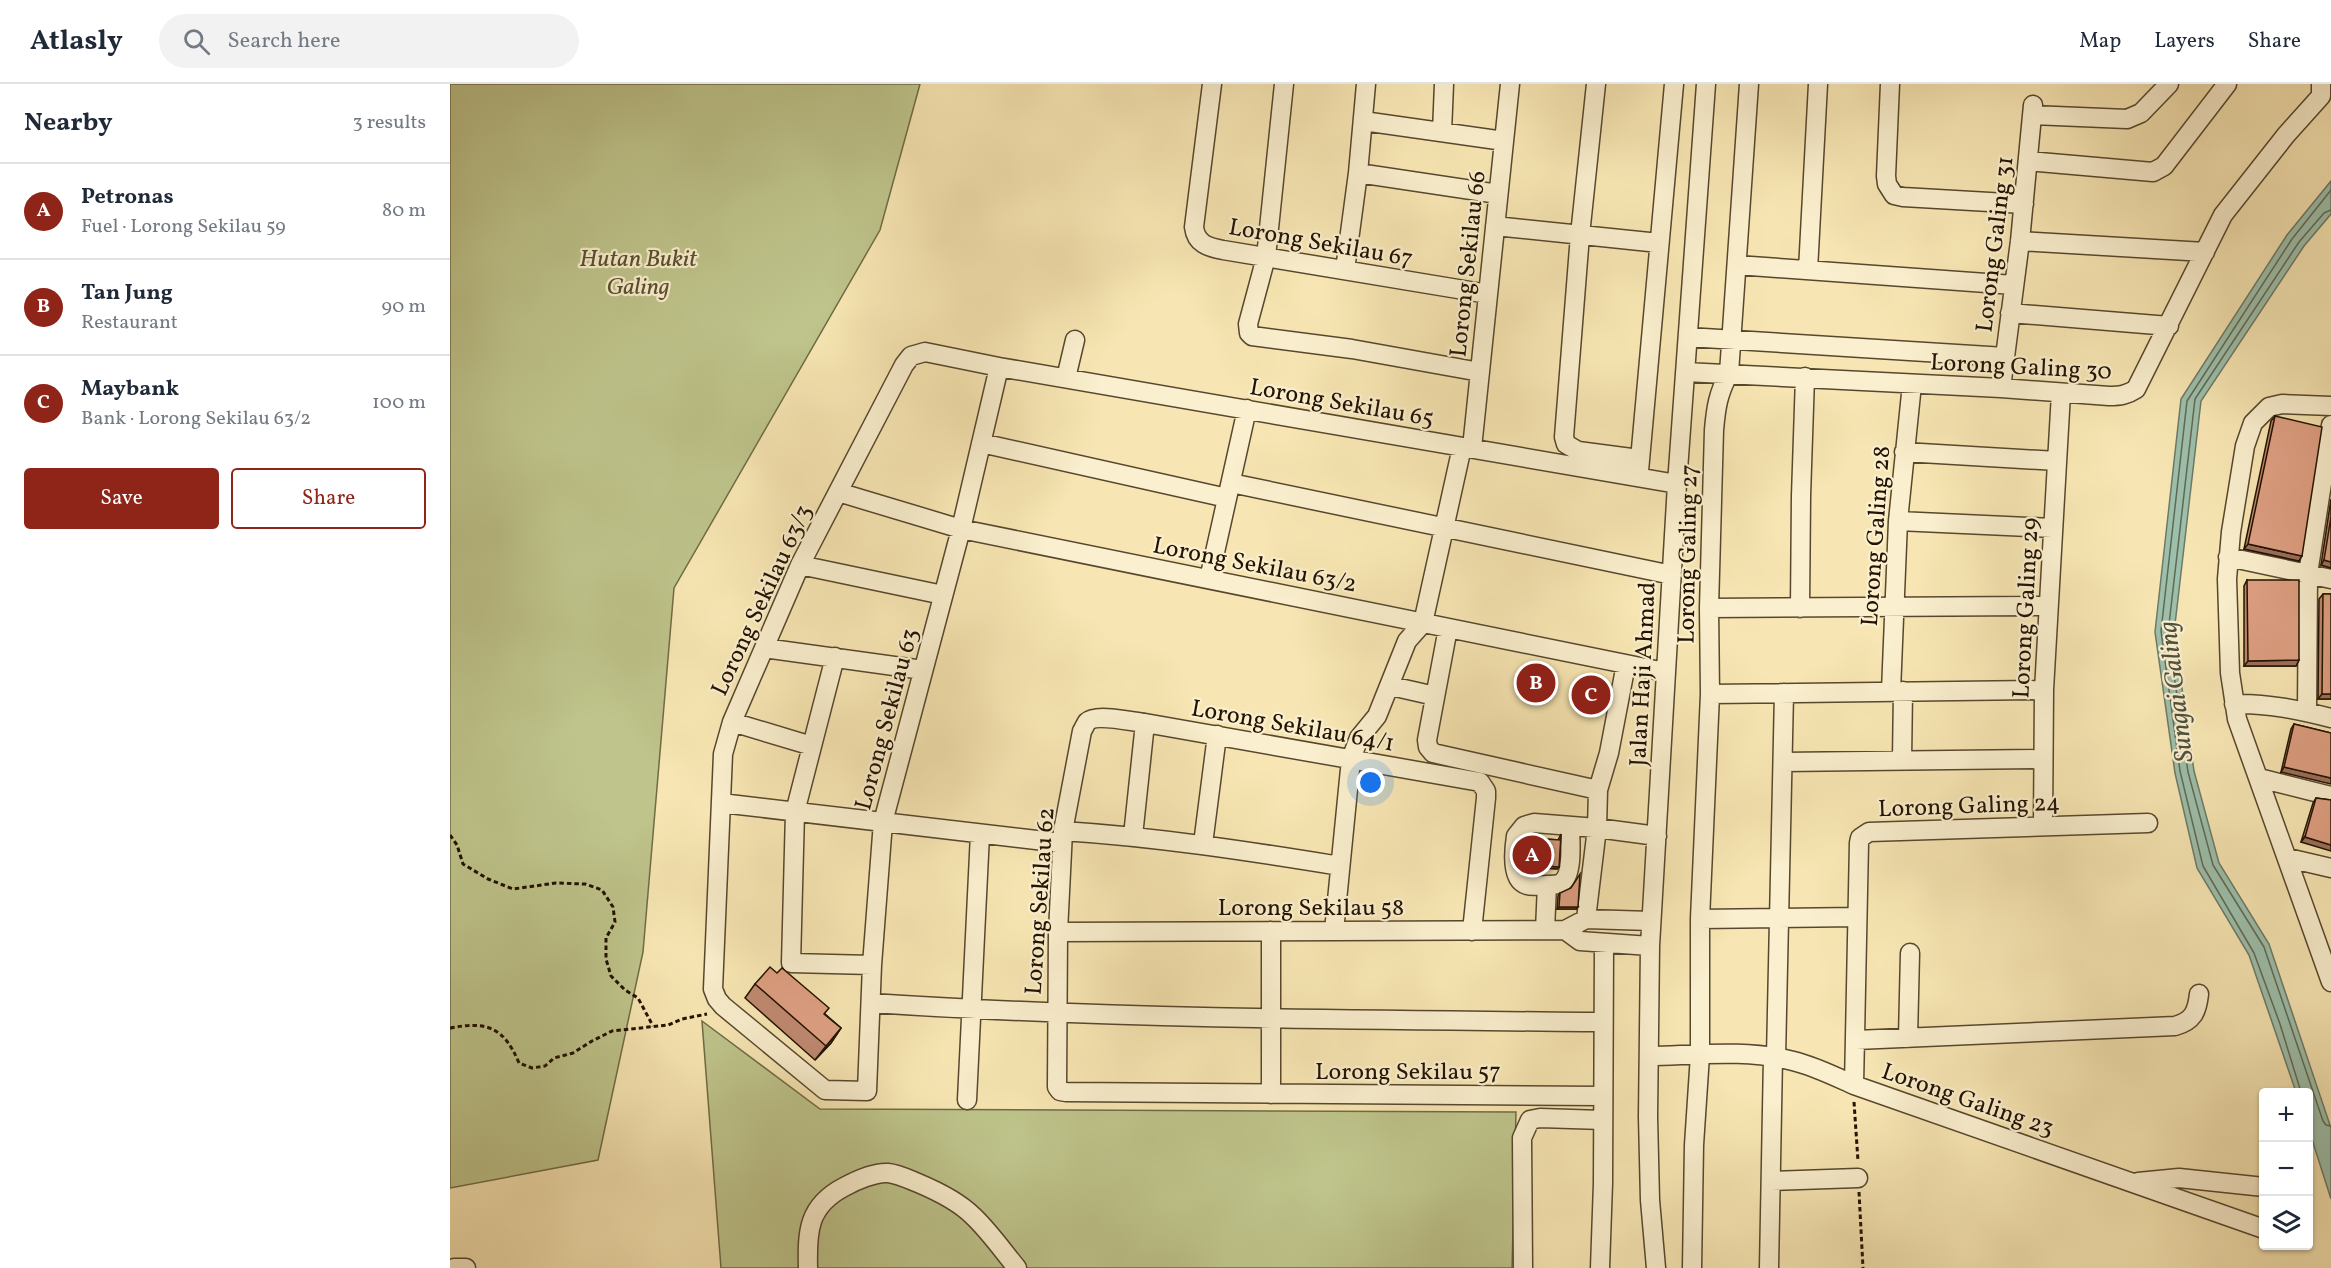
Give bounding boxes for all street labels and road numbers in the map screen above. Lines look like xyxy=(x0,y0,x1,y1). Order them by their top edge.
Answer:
street label: Lorong Galing 31 xyxy=(1968,154,2024,334)
street label: Lorong Sekilau 66 xyxy=(1442,169,1496,359)
street label: Lorong Sekilau 67 xyxy=(1226,211,1415,277)
street label: Lorong Galing 30 xyxy=(1929,346,2113,390)
street label: Lorong Sekilau 65 xyxy=(1247,371,1436,437)
street label: Lorong Galing 28 xyxy=(1854,445,1900,628)
street label: Lorong Galing 27 xyxy=(1670,464,1708,644)
street label: Lorong Sekilau 63/3 xyxy=(704,500,822,702)
street label: Lorong Galing 29 xyxy=(2005,517,2049,699)
street label: Lorong Sekilau 63/2 xyxy=(1150,529,1360,602)
street label: Jalan Haji Ahmad xyxy=(1622,581,1666,767)
street label: Lorong Sekilau 63 xyxy=(847,625,929,814)
street label: Lorong Sekilau 64/1 xyxy=(1188,692,1397,762)
street label: Lorong Galing 24 xyxy=(1877,787,2061,827)
street label: Lorong Sekilau 62 xyxy=(1017,806,1065,996)
street label: Lorong Sekilau 58 xyxy=(1218,892,1404,926)
street label: Lorong Galing 23 xyxy=(1877,1055,2058,1146)
street label: Lorong Sekilau 57 xyxy=(1315,1056,1501,1090)

